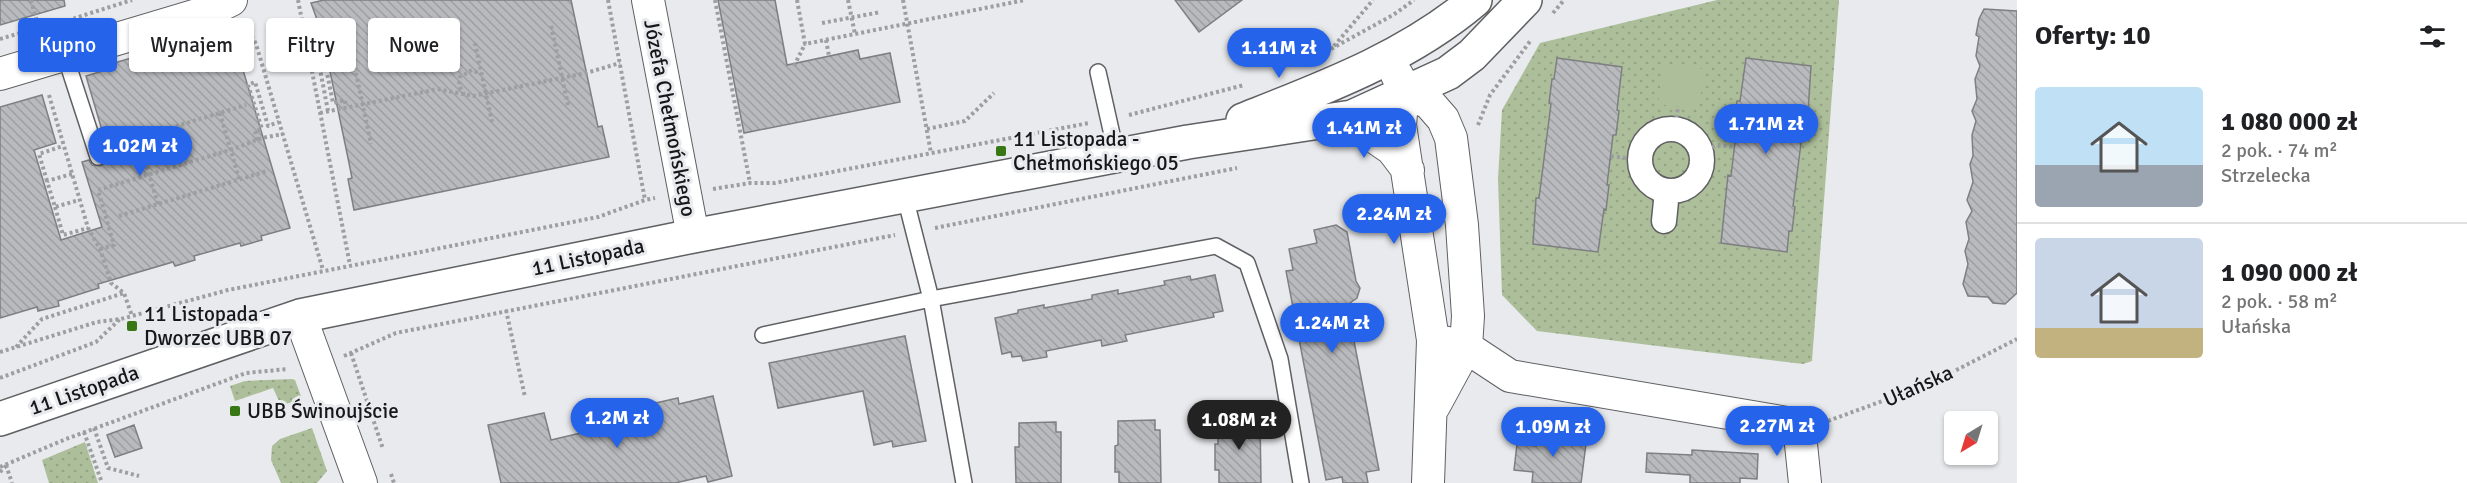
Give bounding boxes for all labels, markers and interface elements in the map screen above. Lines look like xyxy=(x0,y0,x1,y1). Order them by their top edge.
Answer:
street label: Józefa Chełmońskiego xyxy=(638,17,702,219)
chip: Kupno xyxy=(18,18,117,72)
chip: Wynajem xyxy=(129,18,254,72)
chip: Filtry xyxy=(266,18,356,72)
chip: Nowe xyxy=(368,18,460,72)
text: Oferty: 10 xyxy=(2035,20,2150,52)
icon: filters xyxy=(2416,20,2449,53)
pin: 1.11M zł xyxy=(1217,28,1341,79)
text: 1.11M zł xyxy=(1241,35,1317,60)
pin: 1.71M zł xyxy=(1704,104,1828,155)
text: 1 080 000 zł xyxy=(2221,106,2358,138)
pin: 1.41M zł xyxy=(1302,108,1426,159)
text: 1.71M zł xyxy=(1728,111,1804,136)
icon: home xyxy=(2083,111,2155,183)
text: 1.41M zł xyxy=(1326,115,1402,140)
pin: 1.02M zł xyxy=(78,126,202,177)
place label: 11 Listopada - Chełmońskiego 05 xyxy=(1013,126,1179,176)
text: 1.02M zł xyxy=(102,133,178,158)
text: 2 pok. · 74 m² xyxy=(2221,138,2338,163)
marker: 11 Listopada - Chełmońskiego 05 xyxy=(994,144,1008,158)
text: Strzelecka xyxy=(2221,163,2311,188)
pin: 2.24M zł xyxy=(1332,194,1456,245)
text: 2.24M zł xyxy=(1356,201,1432,226)
street label: 11 Listopada xyxy=(529,232,647,282)
text: 1 090 000 zł xyxy=(2221,257,2358,289)
icon: home xyxy=(2083,262,2155,334)
text: 2 pok. · 58 m² xyxy=(2221,289,2338,314)
place label: 11 Listopada - Dworzec UBB 07 xyxy=(144,301,292,351)
pin: 1.24M zł xyxy=(1270,303,1394,354)
text: 1.24M zł xyxy=(1294,310,1370,335)
text: Ułańska xyxy=(2221,314,2291,339)
marker: 11 Listopada - Dworzec UBB 07 xyxy=(125,319,139,333)
street label: 11 Listopada xyxy=(26,359,142,421)
street label: Ułańska xyxy=(1879,359,1957,413)
place label: UBB Świnoujście xyxy=(247,398,399,424)
pin: 1.2M zł xyxy=(562,398,672,449)
pin: 1.08M zł xyxy=(1177,400,1301,451)
marker: UBB Świnoujście xyxy=(228,404,242,418)
text: 1.2M zł xyxy=(585,405,649,430)
pin: 2.27M zł xyxy=(1715,406,1839,457)
text: 1.08M zł xyxy=(1201,407,1277,432)
pin: 1.09M zł xyxy=(1491,407,1615,458)
north arrow xyxy=(1944,411,1998,465)
map controls xyxy=(1944,411,1998,465)
text: 2.27M zł xyxy=(1739,413,1815,438)
text: 1.09M zł xyxy=(1515,414,1591,439)

